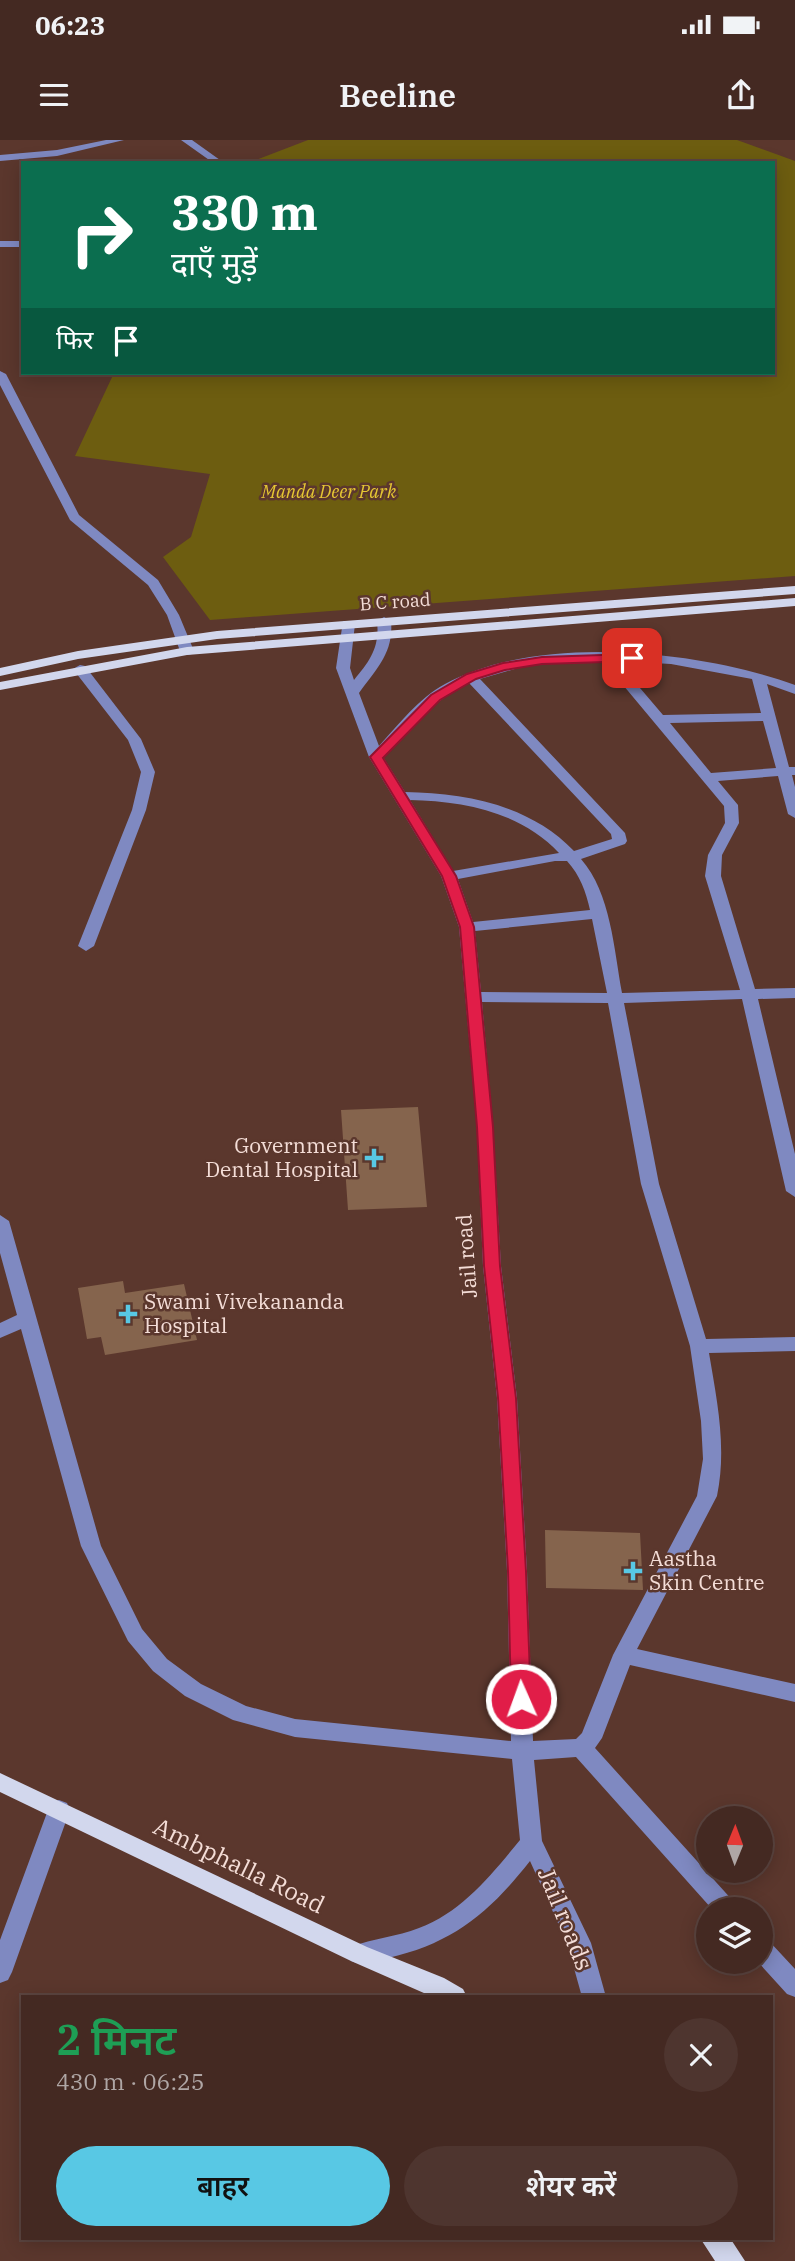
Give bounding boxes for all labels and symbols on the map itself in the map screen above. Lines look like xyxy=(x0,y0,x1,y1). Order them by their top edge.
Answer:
park label: Manda Deer Park xyxy=(261,480,397,503)
street label: B C road xyxy=(359,588,431,615)
pin xyxy=(602,628,662,688)
place label: Government Dental Hospital xyxy=(205,1131,358,1183)
marker: Government Dental Hospital xyxy=(364,1148,384,1168)
street label: Jail road xyxy=(449,1213,483,1299)
place label: Swami Vivekananda Hospital xyxy=(144,1287,344,1339)
marker: Swami Vivekananda Hospital xyxy=(118,1304,138,1324)
place label: Aastha Skin Centre xyxy=(649,1544,765,1596)
marker: Aastha Skin Centre xyxy=(623,1561,643,1581)
position arrow xyxy=(484,1662,558,1736)
north arrow xyxy=(696,1806,774,1883)
street label: Ambphalla Road xyxy=(148,1810,330,1920)
street label: Jail roads xyxy=(531,1863,601,1975)

